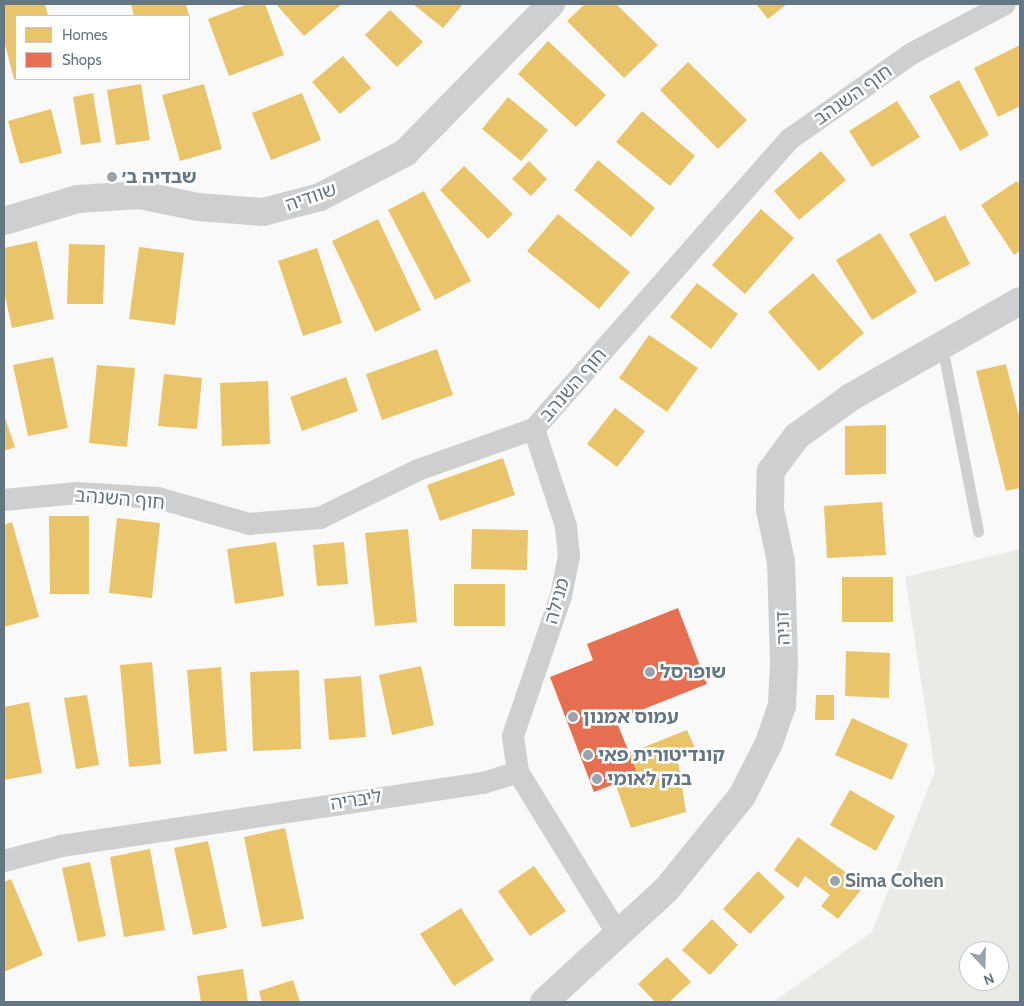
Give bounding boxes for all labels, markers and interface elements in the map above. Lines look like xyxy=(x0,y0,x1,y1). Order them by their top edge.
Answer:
legend xyxy=(15,15,190,80)
text: Homes xyxy=(62,26,108,44)
text: Shops xyxy=(62,51,102,69)
street label: חוף השנהב xyxy=(810,60,896,130)
place label: שבדיה ב׳ xyxy=(122,166,197,188)
marker: שבדיה ב׳ xyxy=(106,171,118,183)
street label: שוודיה xyxy=(282,178,340,216)
street label: חוף השנהב xyxy=(535,344,611,426)
street label: חוף השנהב xyxy=(74,484,166,514)
street label: מנילה xyxy=(540,575,574,627)
street label: דניה xyxy=(771,610,795,646)
place label: שופרסל xyxy=(660,661,726,683)
marker: שופרסל xyxy=(644,666,656,678)
place label: עמוס אמנון xyxy=(583,706,679,728)
marker: עמוס אמנון xyxy=(567,711,579,723)
place label: קונדיטורית פאי xyxy=(598,744,725,766)
marker: קונדיטורית פאי xyxy=(582,749,594,761)
place label: בנק לאומי xyxy=(607,768,692,790)
marker: בנק לאומי xyxy=(591,773,603,785)
street label: ליבריה xyxy=(329,785,383,815)
place label: Sima Cohen xyxy=(845,870,944,892)
marker: Sima Cohen xyxy=(829,875,841,887)
north arrow xyxy=(959,941,1009,991)
text: N xyxy=(981,969,997,989)

